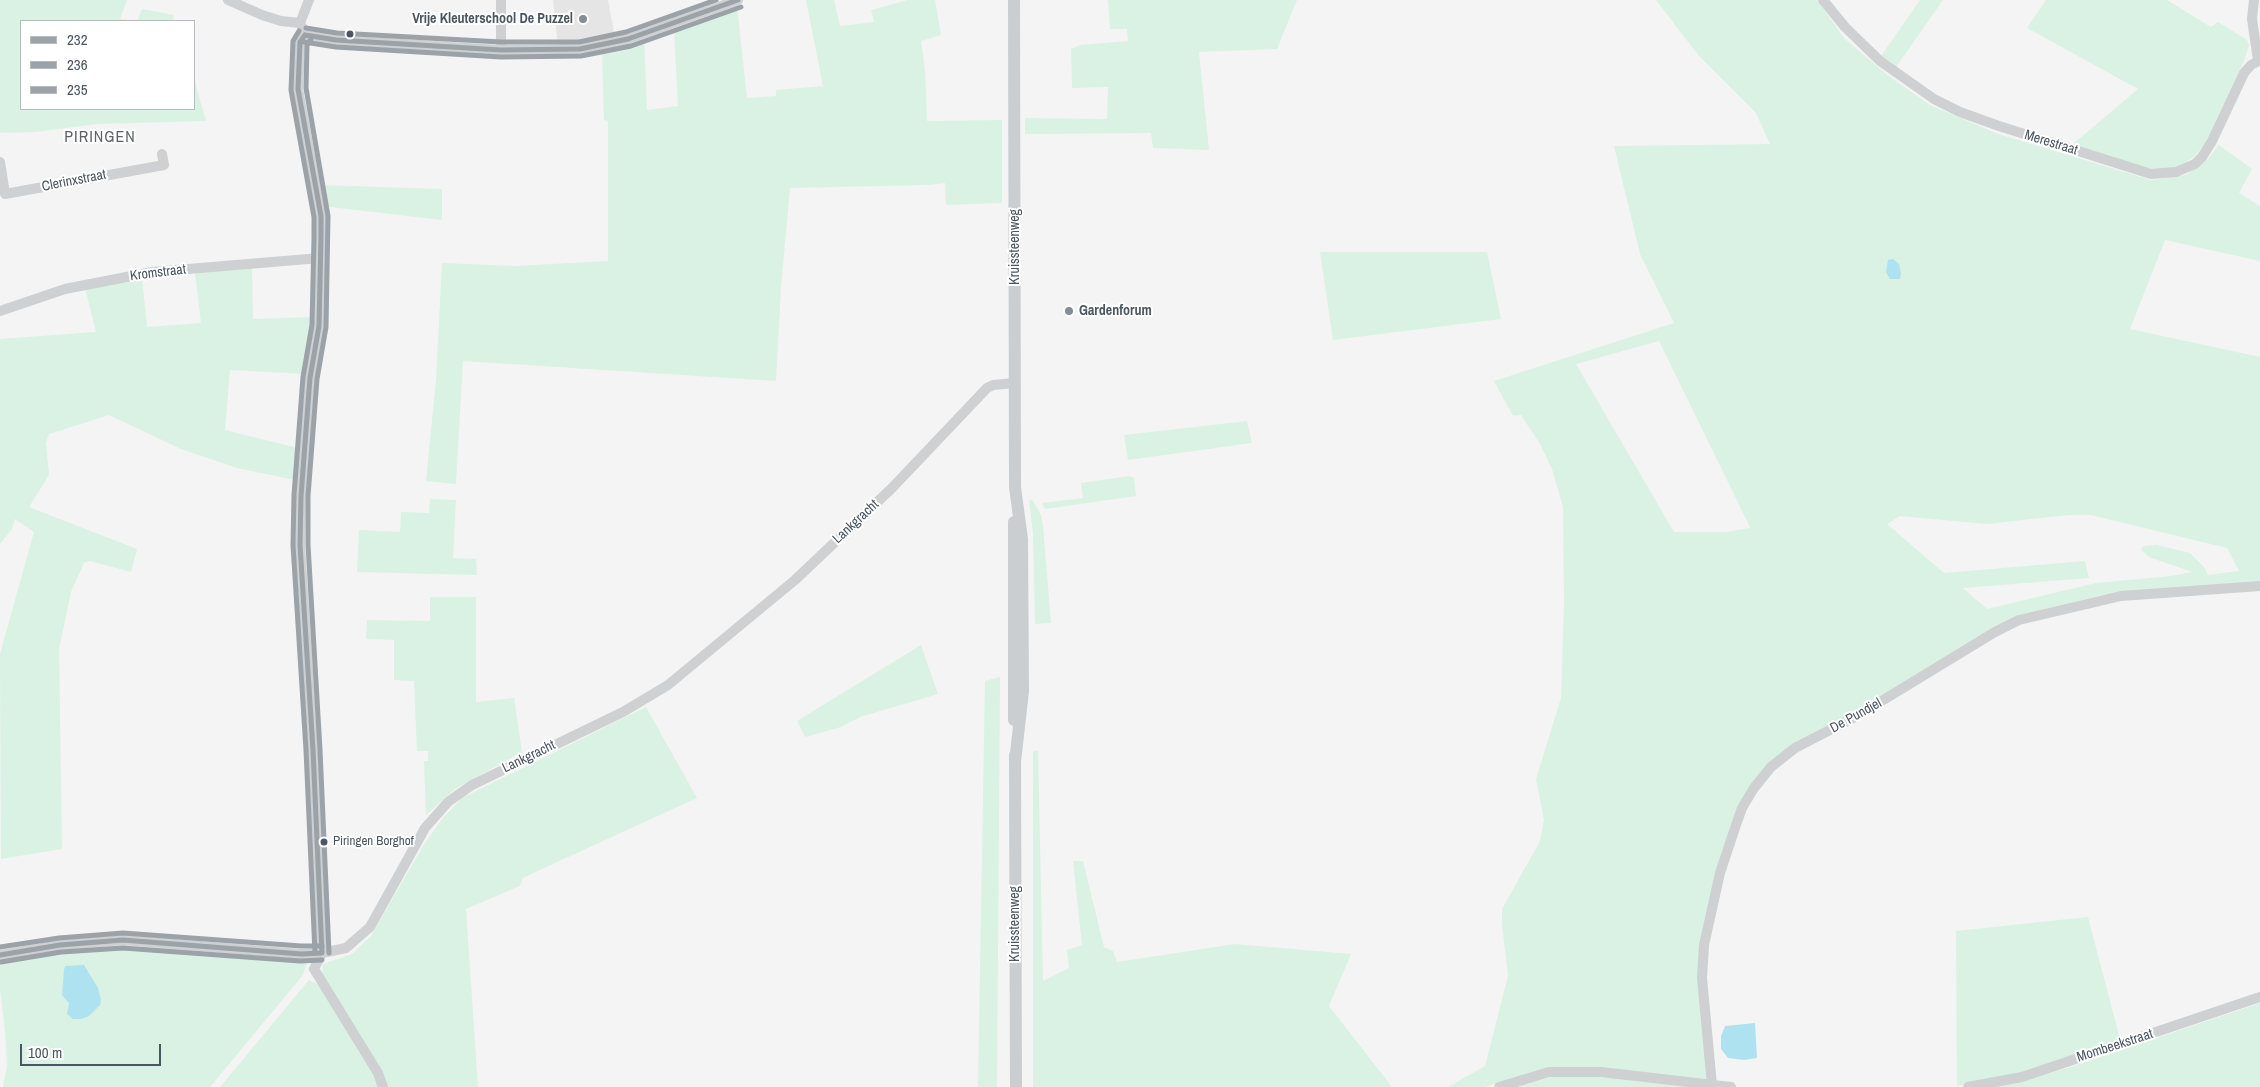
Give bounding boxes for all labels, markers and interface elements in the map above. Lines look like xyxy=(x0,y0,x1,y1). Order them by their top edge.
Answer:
place label: Vrije Kleuterschool De Puzzel xyxy=(412,11,573,27)
marker: Vrije Kleuterschool De Puzzel xyxy=(577,13,589,25)
legend xyxy=(20,20,195,110)
text: 232 xyxy=(67,29,88,50)
unlabelled marker xyxy=(345,29,355,39)
text: 236 xyxy=(67,54,88,75)
text: 235 xyxy=(67,79,88,100)
street label: Merestraat xyxy=(2022,127,2080,159)
district label: PIRINGEN xyxy=(63,128,137,148)
street label: Clerinxstraat xyxy=(40,167,108,195)
street label: Kruissteenweg xyxy=(1007,209,1023,285)
street label: Kromstraat xyxy=(129,261,187,285)
place label: Gardenforum xyxy=(1079,303,1152,319)
marker: Gardenforum xyxy=(1063,305,1075,317)
street label: Lankgracht xyxy=(830,496,882,548)
street label: De Pundjel xyxy=(1827,695,1885,737)
street label: Lankgracht xyxy=(500,737,558,777)
place label: Piringen Borghof xyxy=(333,834,414,850)
marker: Piringen Borghof xyxy=(319,837,329,847)
street label: Kruissteenweg xyxy=(1007,886,1023,962)
street label: Mombeekstraat xyxy=(2075,1026,2155,1066)
scale bar xyxy=(22,1034,164,1066)
text: 100 m xyxy=(28,1042,62,1063)

